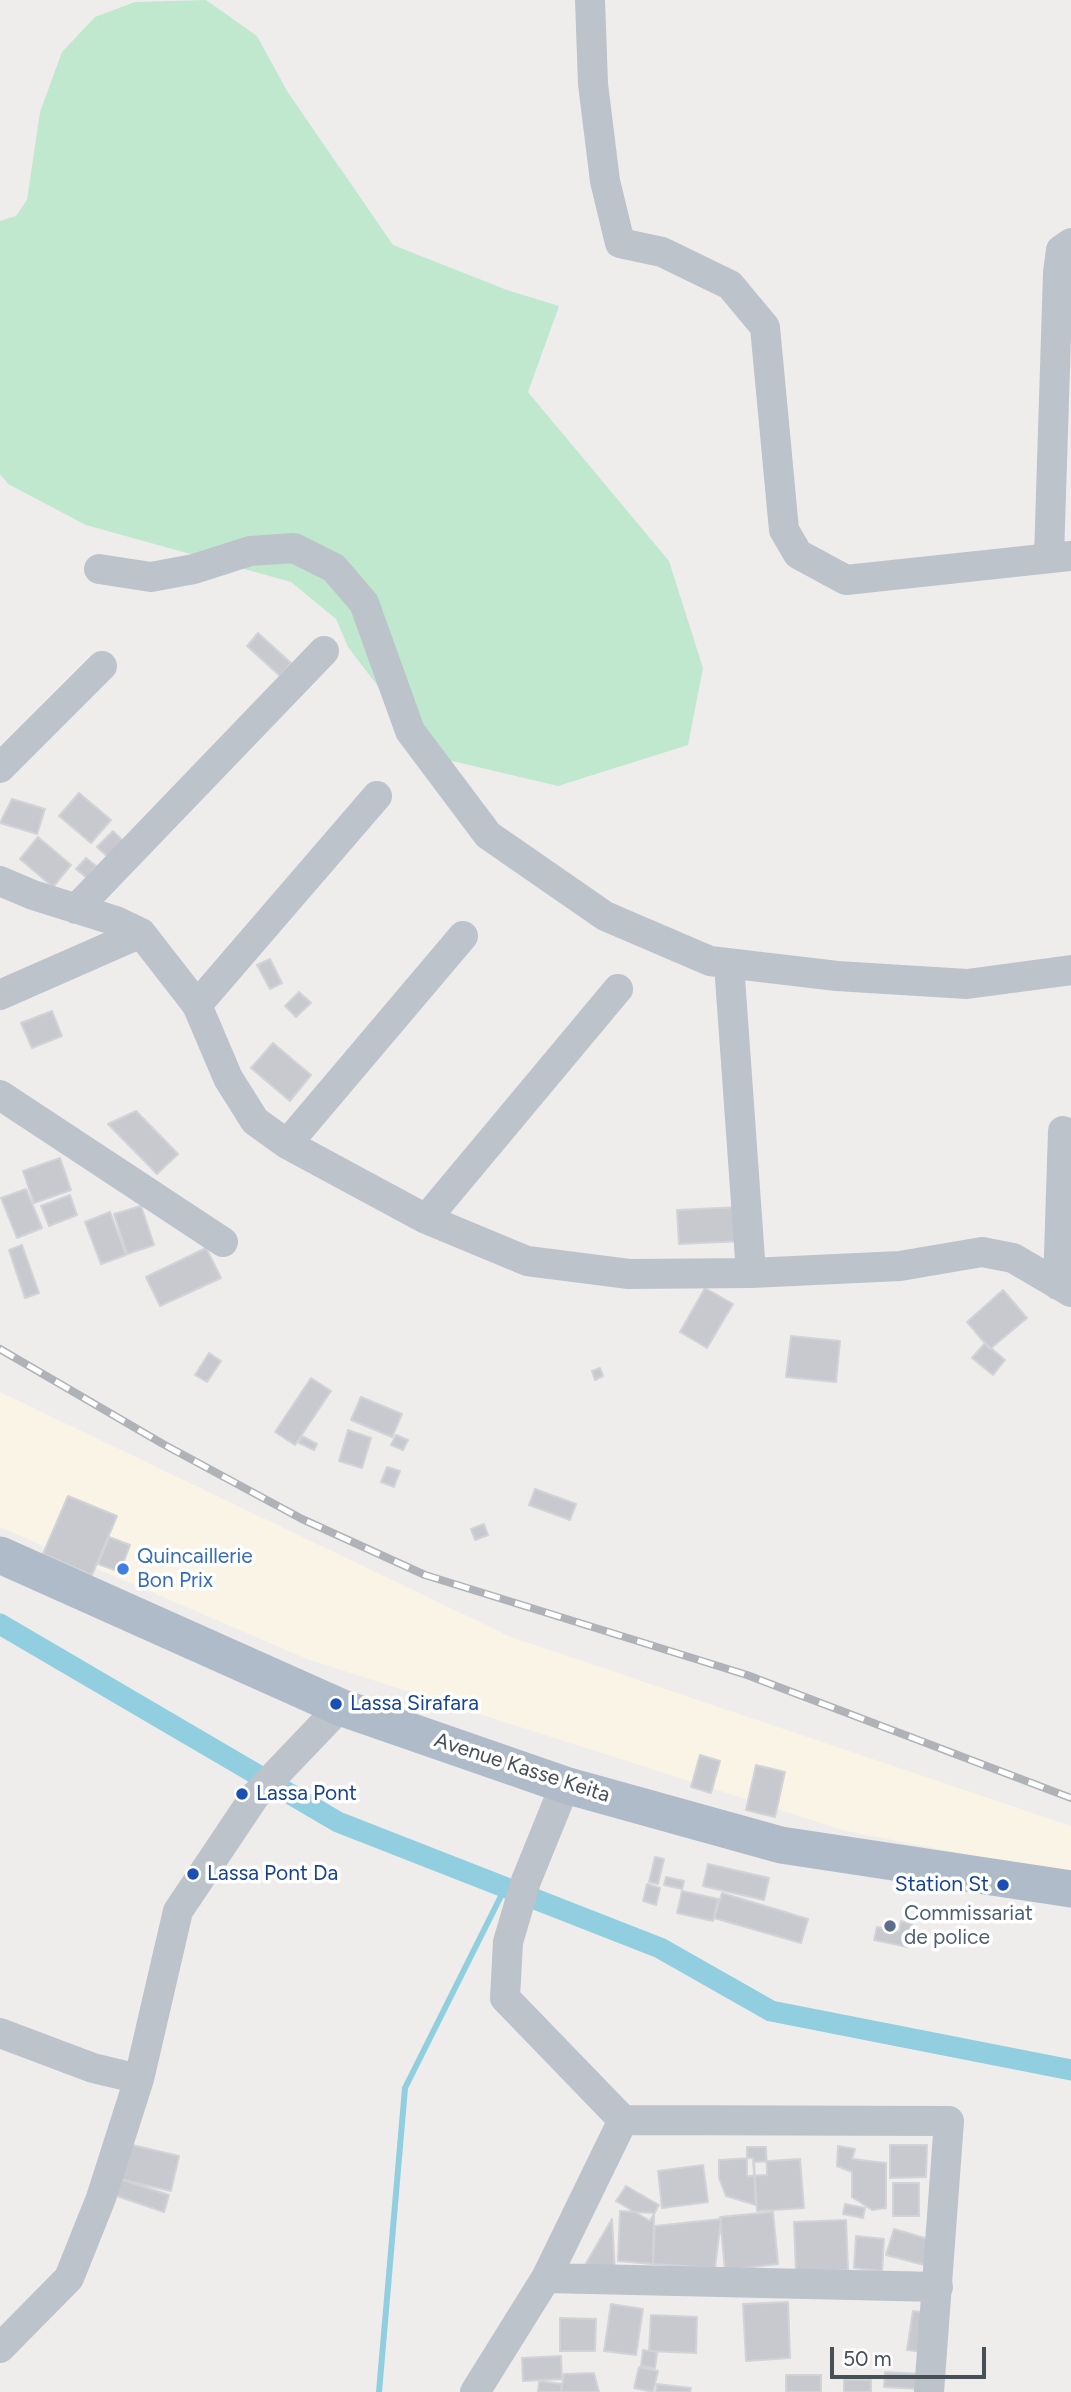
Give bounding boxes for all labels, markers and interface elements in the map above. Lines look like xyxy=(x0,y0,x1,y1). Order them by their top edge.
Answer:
place label: Quincaillerie Bon Prix xyxy=(137,1544,253,1594)
marker: Quincaillerie Bon Prix xyxy=(115,1561,131,1577)
place label: Lassa Sirafara xyxy=(350,1691,479,1717)
marker: Lassa Sirafara xyxy=(328,1696,344,1712)
street label: Avenue Kasse Keita xyxy=(431,1728,613,1808)
place label: Lassa Pont xyxy=(256,1781,357,1807)
marker: Lassa Pont xyxy=(234,1786,250,1802)
place label: Lassa Pont Da xyxy=(207,1861,338,1887)
marker: Lassa Pont Da xyxy=(185,1866,201,1882)
place label: Station St xyxy=(895,1872,989,1898)
marker: Station St xyxy=(995,1877,1011,1893)
place label: Commissariat de police xyxy=(904,1901,1033,1951)
marker: Commissariat de police xyxy=(882,1918,898,1934)
scale bar xyxy=(833,2332,989,2376)
text: 50 m xyxy=(843,2346,892,2371)

